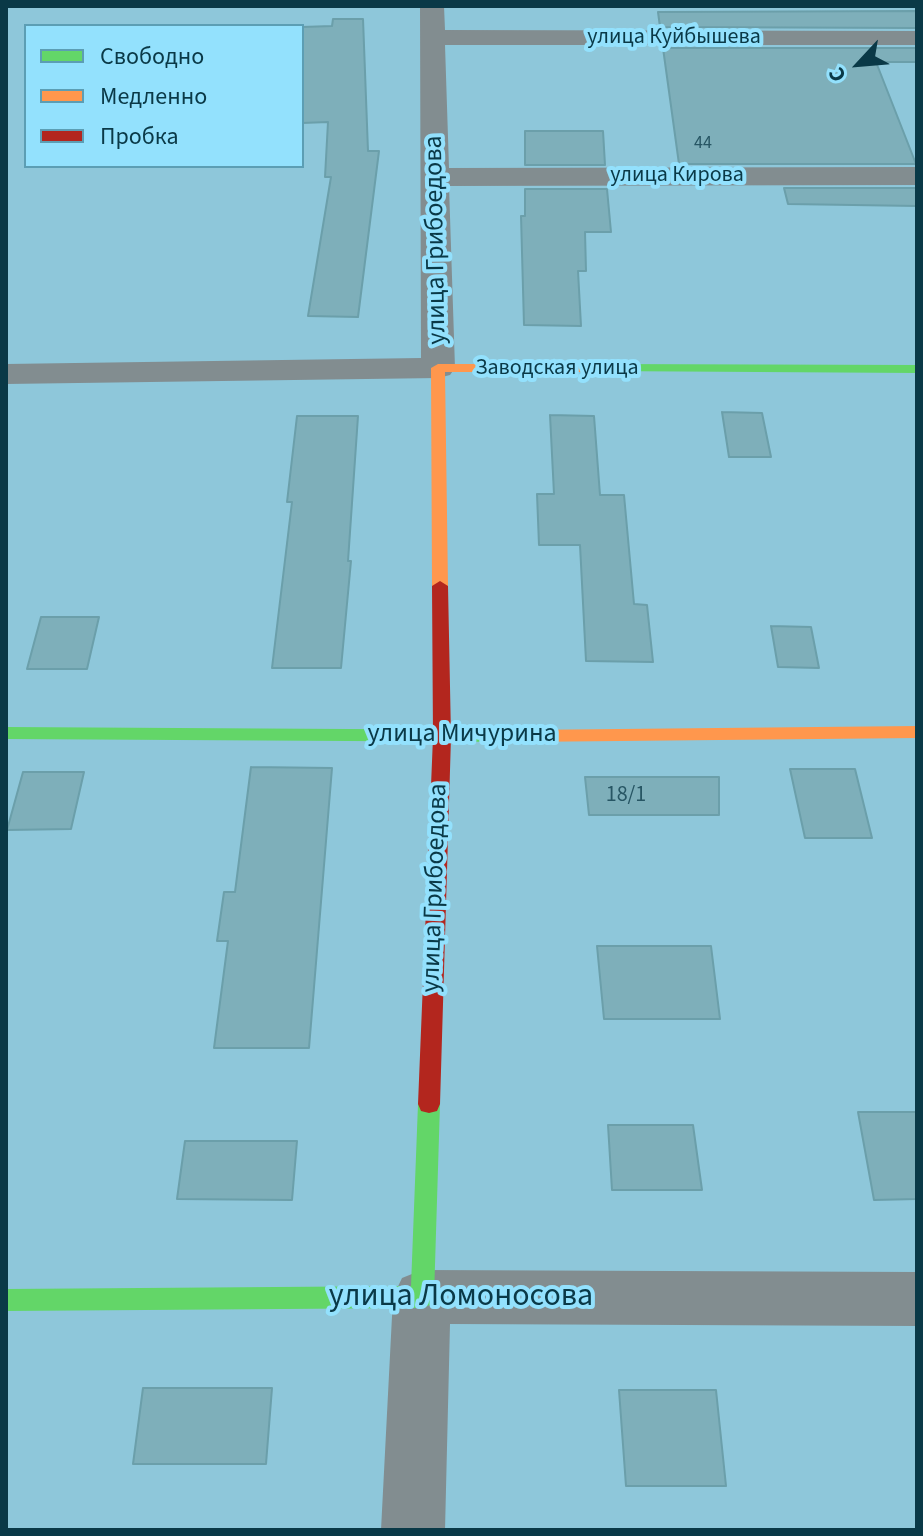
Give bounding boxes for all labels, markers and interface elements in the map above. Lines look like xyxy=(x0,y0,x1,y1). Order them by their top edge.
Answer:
legend xyxy=(24,24,304,168)
north arrow xyxy=(819,24,899,104)
street label: улица Куйбышева xyxy=(587,25,761,51)
text: Свободно xyxy=(100,39,204,74)
text: С xyxy=(820,62,855,87)
text: Медленно xyxy=(100,79,207,114)
text: Пробка xyxy=(100,119,179,154)
house number: 44 xyxy=(694,133,712,155)
street label: улица Грибоедова xyxy=(420,135,454,345)
street label: улица Кирова xyxy=(610,163,744,189)
street label: Заводская улица xyxy=(475,356,639,382)
street label: улица Мичурина xyxy=(367,719,557,751)
street label: улица Грибоедова xyxy=(417,783,455,993)
house number: 18/1 xyxy=(606,783,646,809)
street label: улица Ломоносова xyxy=(329,1279,593,1317)

